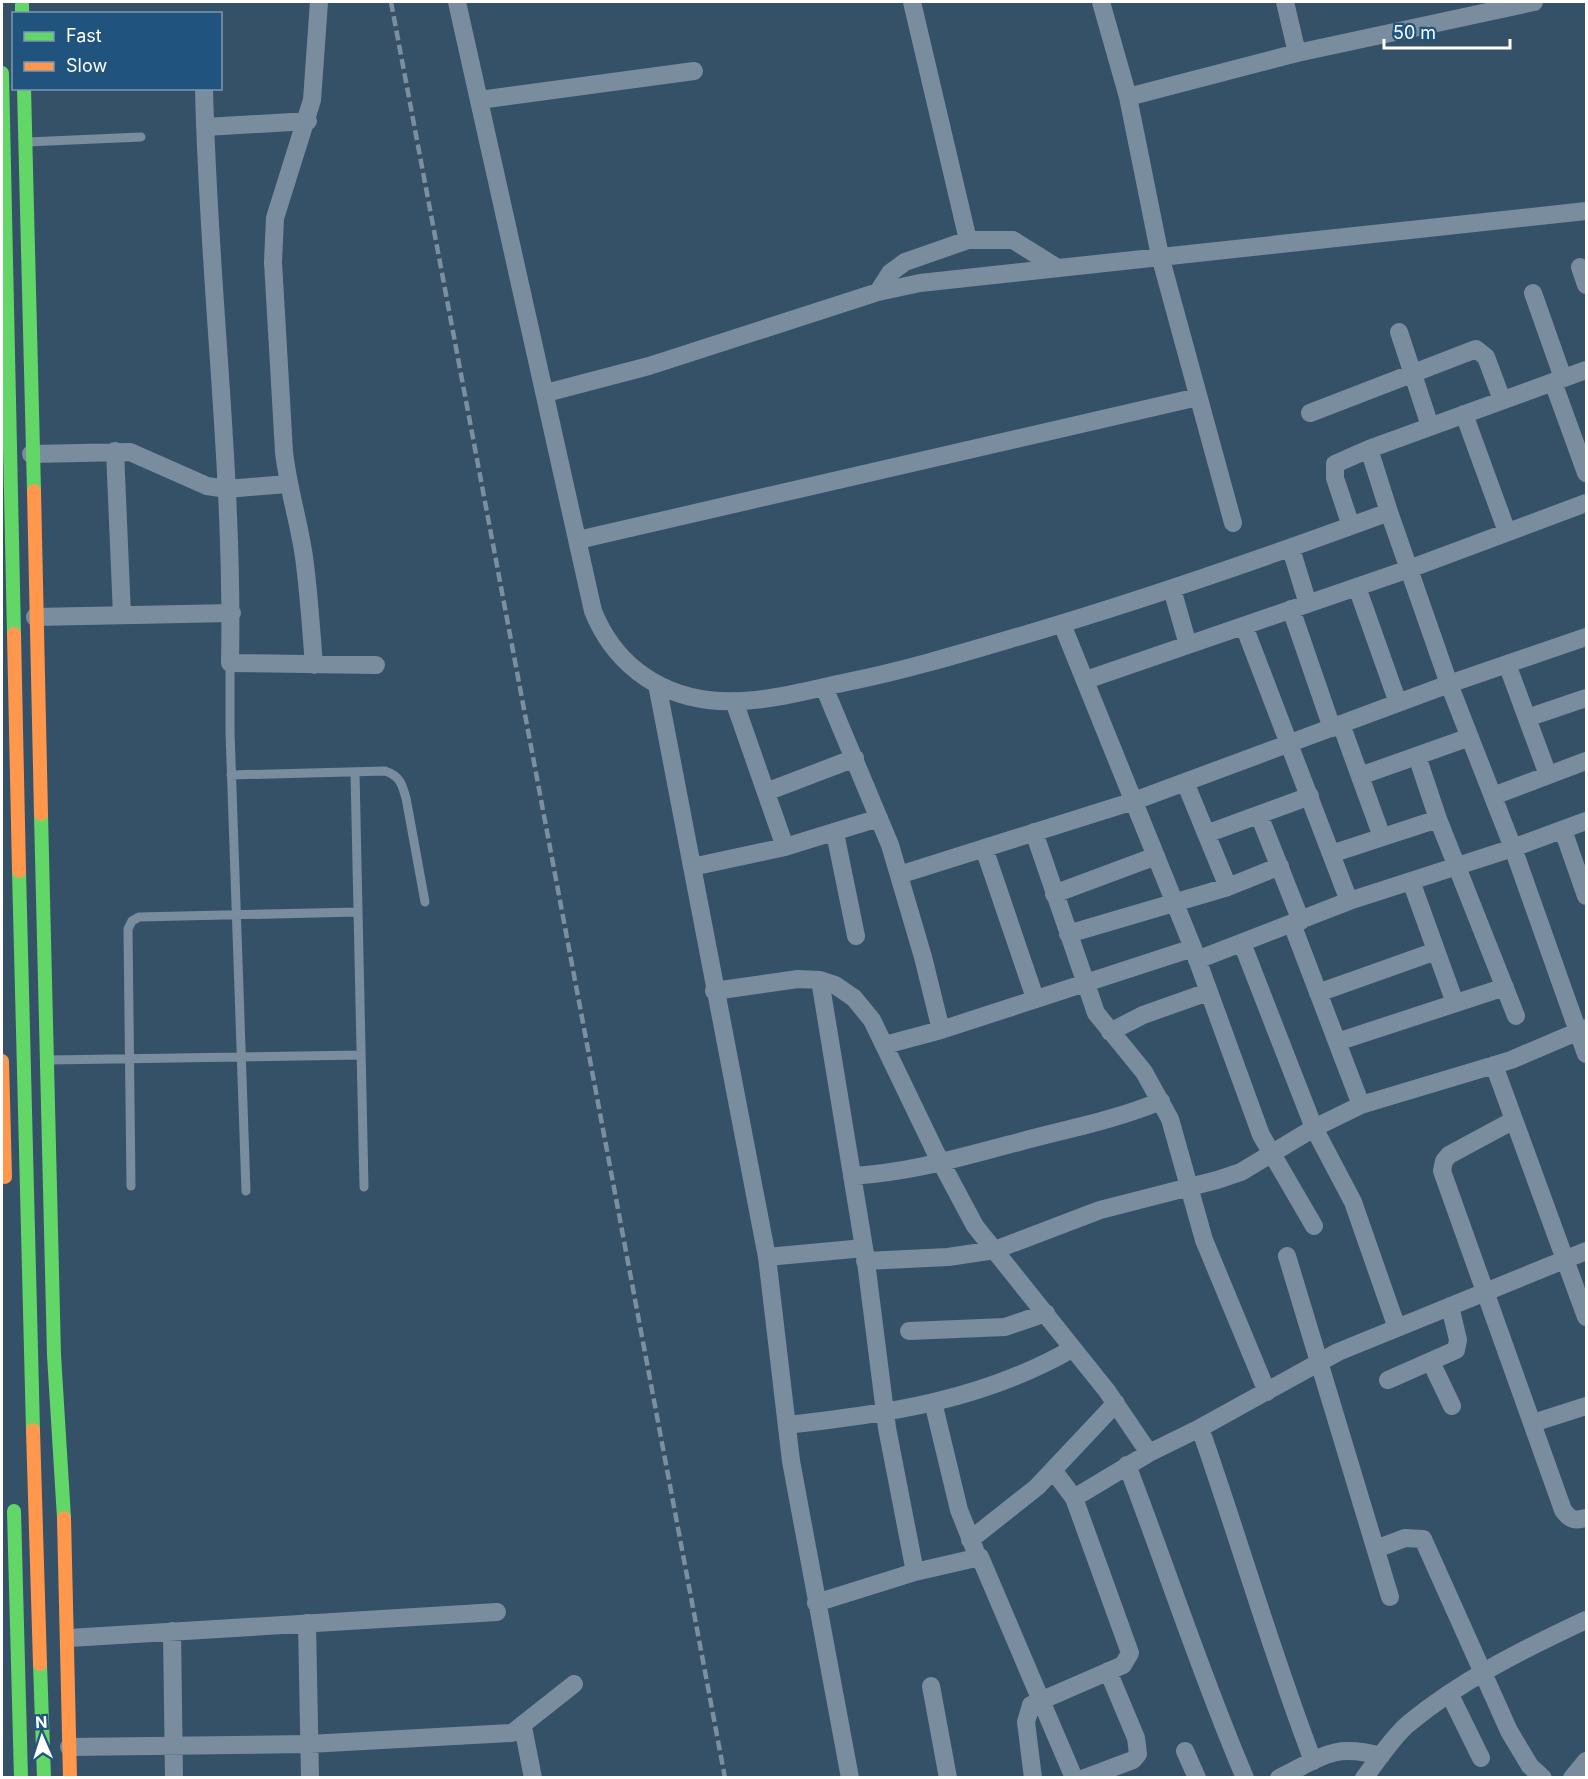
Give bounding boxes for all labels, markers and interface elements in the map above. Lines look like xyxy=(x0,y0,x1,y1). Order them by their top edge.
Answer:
legend xyxy=(12,12,222,90)
scale bar xyxy=(1384,12,1510,50)
text: 50 m xyxy=(1393,22,1436,43)
text: Fast xyxy=(66,25,102,46)
text: Slow xyxy=(66,55,107,76)
north arrow xyxy=(12,1707,72,1767)
text: N xyxy=(35,1712,48,1732)

